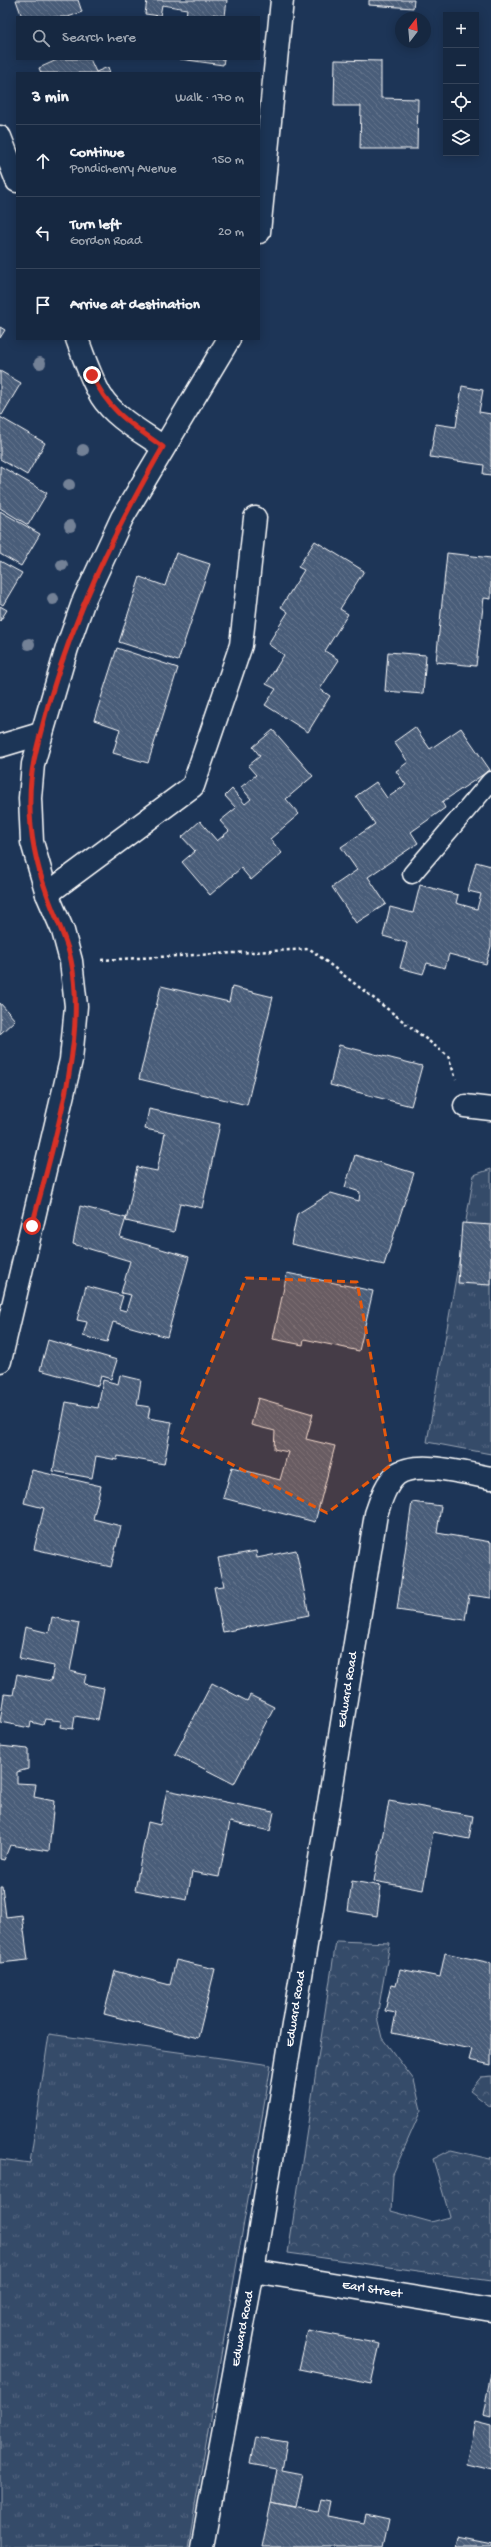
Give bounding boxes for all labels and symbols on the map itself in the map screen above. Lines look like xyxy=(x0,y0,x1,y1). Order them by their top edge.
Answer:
north arrow xyxy=(395,12,431,48)
route end xyxy=(83,366,101,384)
route start xyxy=(23,1217,41,1235)
street label: Edward Road xyxy=(335,1650,362,1729)
street label: Edward Road xyxy=(283,1969,310,2048)
street label: Earl Street xyxy=(341,2278,405,2302)
street label: Edward Road xyxy=(228,2289,258,2368)

